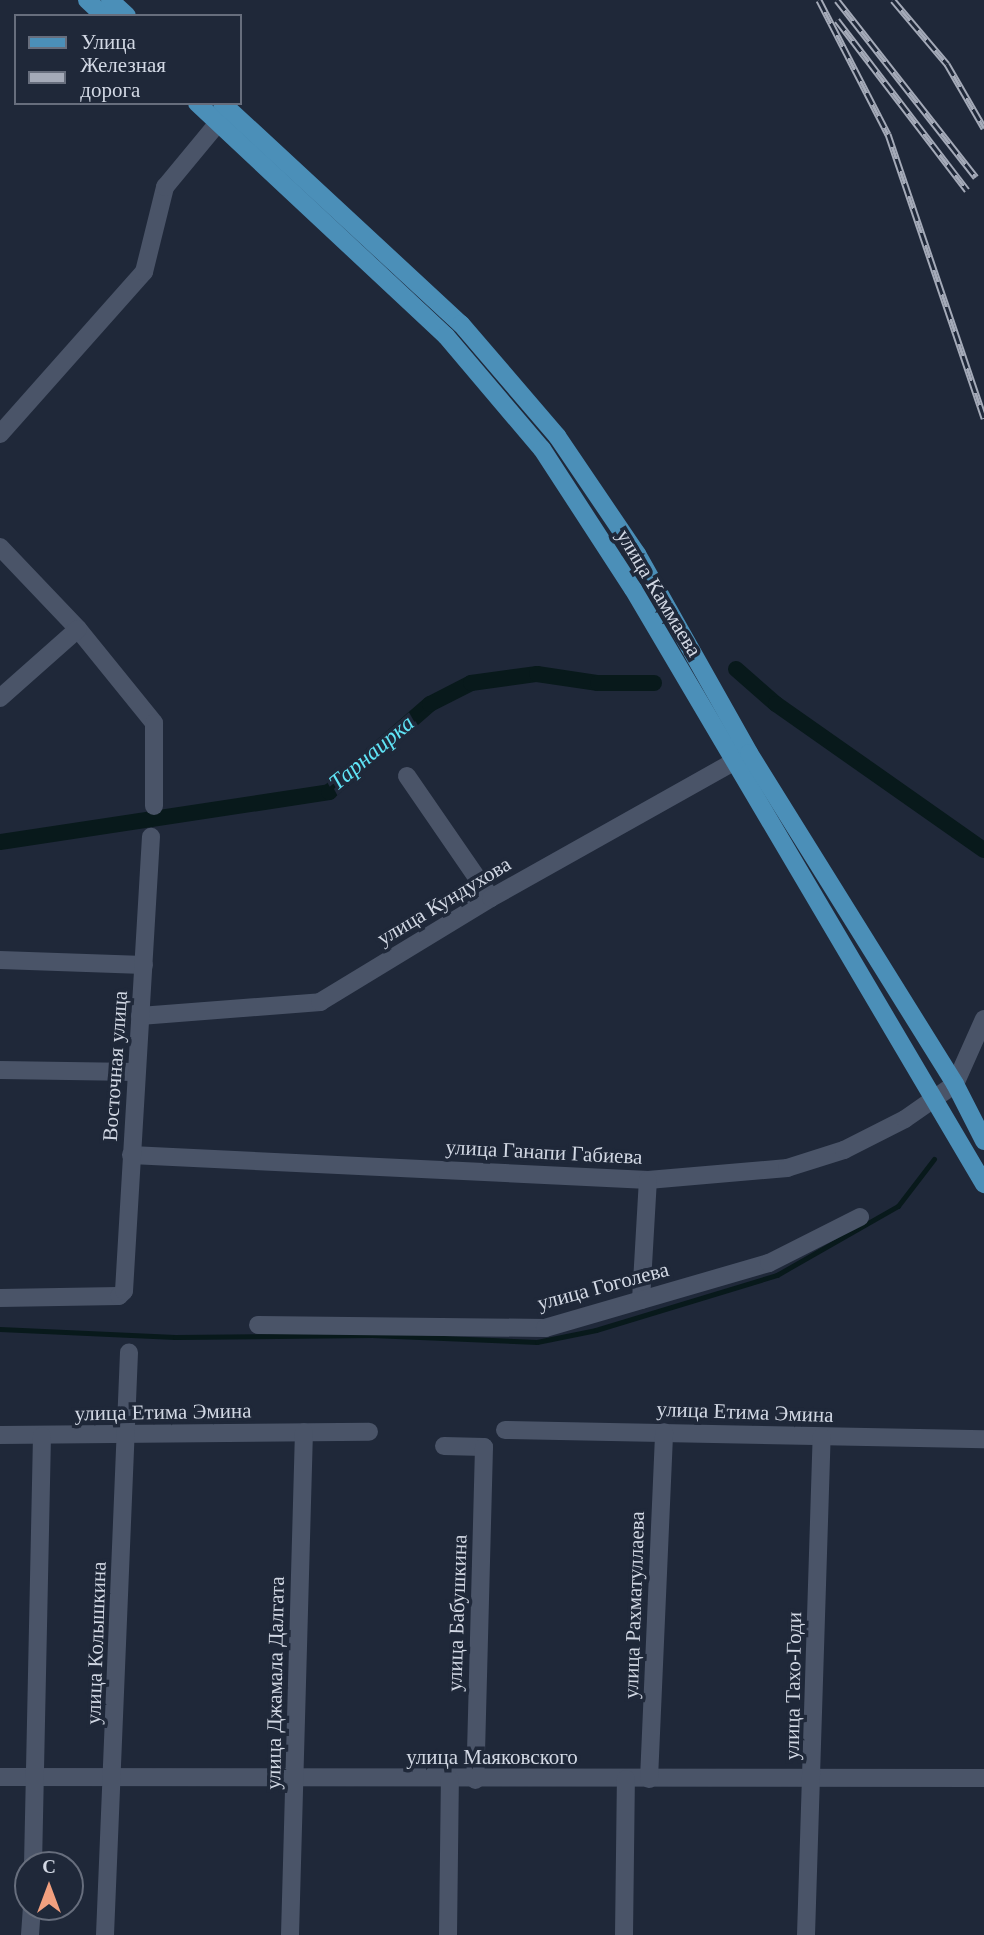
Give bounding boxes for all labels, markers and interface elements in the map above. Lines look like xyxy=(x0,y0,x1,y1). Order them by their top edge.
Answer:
legend xyxy=(14,14,242,105)
text: Улица xyxy=(81,30,136,54)
text: Железная дорога xyxy=(80,53,166,102)
street label: улица Каммаева xyxy=(611,525,707,661)
water label: Тарнаирка xyxy=(324,709,420,797)
street label: улица Кундухова xyxy=(373,851,515,951)
street label: Восточная улица xyxy=(97,990,133,1142)
street label: улица Ганапи Габиева xyxy=(445,1134,643,1170)
street label: улица Гоголева xyxy=(535,1256,671,1316)
street label: улица Етима Эмина xyxy=(656,1396,834,1428)
street label: улица Етима Эмина xyxy=(74,1398,252,1426)
street label: улица Рахматуллаева xyxy=(618,1511,650,1699)
street label: улица Бабушкина xyxy=(442,1534,472,1692)
street label: улица Колышкина xyxy=(81,1561,111,1725)
street label: улица Джамала Далгата xyxy=(261,1576,289,1790)
street label: улица Тахо-Годи xyxy=(779,1612,807,1760)
street label: улица Маяковского xyxy=(406,1744,578,1770)
north arrow xyxy=(14,1851,84,1921)
text: С xyxy=(42,1856,56,1877)

